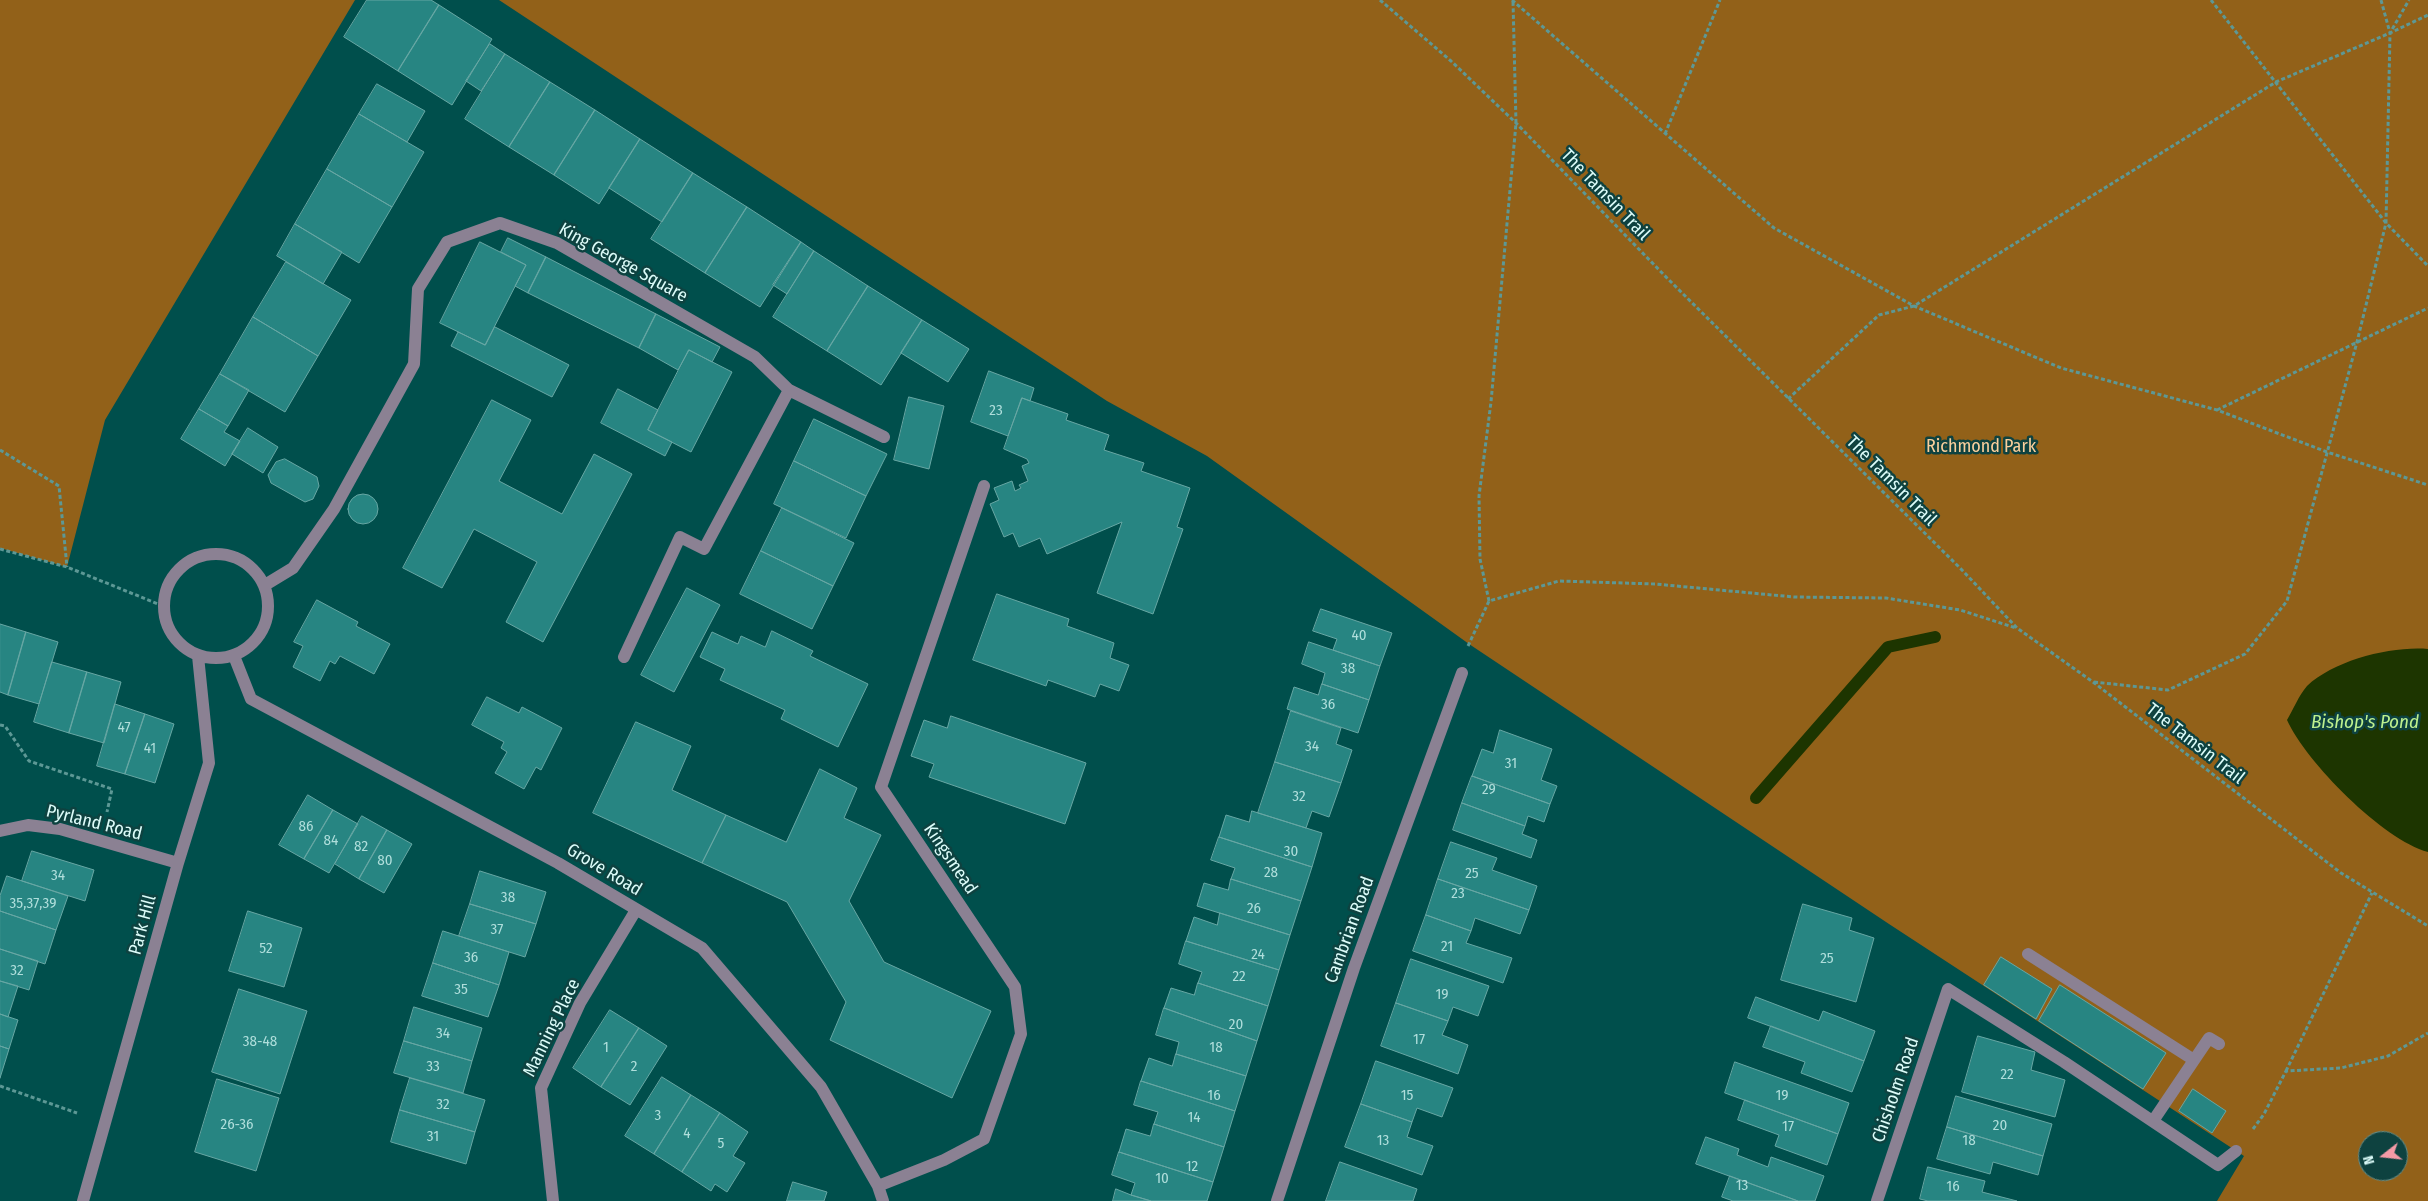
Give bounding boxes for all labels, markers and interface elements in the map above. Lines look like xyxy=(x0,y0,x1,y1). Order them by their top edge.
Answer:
street label: The Tamsin Trail xyxy=(1556,145,1654,245)
street label: King George Square xyxy=(555,219,691,307)
house number: 23 xyxy=(989,402,1003,420)
street label: The Tamsin Trail xyxy=(1841,431,1941,531)
park label: Richmond Park xyxy=(1926,436,2036,458)
house number: 40 xyxy=(1351,627,1367,645)
house number: 38 xyxy=(1341,660,1355,678)
house number: 36 xyxy=(1321,696,1335,714)
street label: The Tamsin Trail xyxy=(2142,699,2248,789)
water label: Bishop's Pond xyxy=(2311,712,2419,734)
house number: 47 xyxy=(117,719,131,737)
house number: 34 xyxy=(1305,738,1319,756)
house number: 41 xyxy=(144,740,156,758)
house number: 31 xyxy=(1505,755,1517,773)
house number: 29 xyxy=(1482,781,1496,799)
house number: 32 xyxy=(1292,788,1306,806)
street label: Pyrland Road xyxy=(44,801,144,845)
house number: 86 xyxy=(299,818,313,836)
street label: Kingsmead xyxy=(919,820,981,898)
house number: 84 xyxy=(324,832,338,850)
house number: 82 xyxy=(354,838,368,856)
street label: Grove Road xyxy=(562,839,646,901)
house number: 30 xyxy=(1284,843,1298,861)
house number: 80 xyxy=(377,852,393,870)
house number: 28 xyxy=(1264,864,1278,882)
house number: 25 xyxy=(1465,865,1479,883)
house number: 34 xyxy=(51,867,65,885)
street label: Cambrian Road xyxy=(1321,874,1379,986)
house number: 23 xyxy=(1451,885,1465,903)
house number: 38 xyxy=(501,889,515,907)
street label: Park Hill xyxy=(125,893,161,957)
house number: 35,37,39 xyxy=(10,895,56,913)
house number: 26 xyxy=(1247,900,1261,918)
house number: 37 xyxy=(491,921,503,939)
house number: 21 xyxy=(1441,938,1453,956)
house number: 52 xyxy=(259,940,273,958)
house number: 24 xyxy=(1251,946,1265,964)
house number: 36 xyxy=(464,949,478,967)
house number: 25 xyxy=(1820,950,1834,968)
house number: 32 xyxy=(10,962,24,980)
house number: 22 xyxy=(1232,968,1246,986)
street label: Manning Place xyxy=(519,976,585,1080)
house number: 35 xyxy=(454,981,468,999)
house number: 19 xyxy=(1435,986,1449,1004)
house number: 20 xyxy=(1229,1016,1243,1034)
house number: 34 xyxy=(436,1025,450,1043)
house number: 17 xyxy=(1413,1031,1425,1049)
house number: 38-48 xyxy=(243,1033,277,1051)
street label: Chisholm Road xyxy=(1868,1035,1924,1145)
house number: 1 xyxy=(603,1039,609,1057)
house number: 18 xyxy=(1209,1039,1223,1057)
house number: 33 xyxy=(426,1058,440,1076)
house number: 2 xyxy=(631,1058,637,1076)
house number: 22 xyxy=(2000,1066,2014,1084)
house number: 16 xyxy=(1207,1087,1221,1105)
house number: 15 xyxy=(1401,1087,1413,1105)
house number: 19 xyxy=(1775,1087,1789,1105)
house number: 32 xyxy=(436,1096,450,1114)
house number: 3 xyxy=(655,1107,661,1125)
house number: 14 xyxy=(1187,1109,1201,1127)
house number: 26-36 xyxy=(221,1116,253,1134)
house number: 20 xyxy=(1993,1117,2007,1135)
house number: 17 xyxy=(1782,1118,1794,1136)
house number: 4 xyxy=(683,1125,691,1143)
house number: 31 xyxy=(427,1128,439,1146)
north arrow xyxy=(2358,1131,2408,1181)
house number: 13 xyxy=(1377,1132,1389,1150)
house number: 18 xyxy=(1962,1132,1976,1150)
house number: 5 xyxy=(718,1135,724,1153)
text: N xyxy=(2360,1154,2378,1166)
house number: 12 xyxy=(1186,1158,1198,1176)
house number: 10 xyxy=(1155,1170,1169,1188)
house number: 13 xyxy=(1736,1177,1748,1195)
house number: 16 xyxy=(1946,1178,1960,1196)

